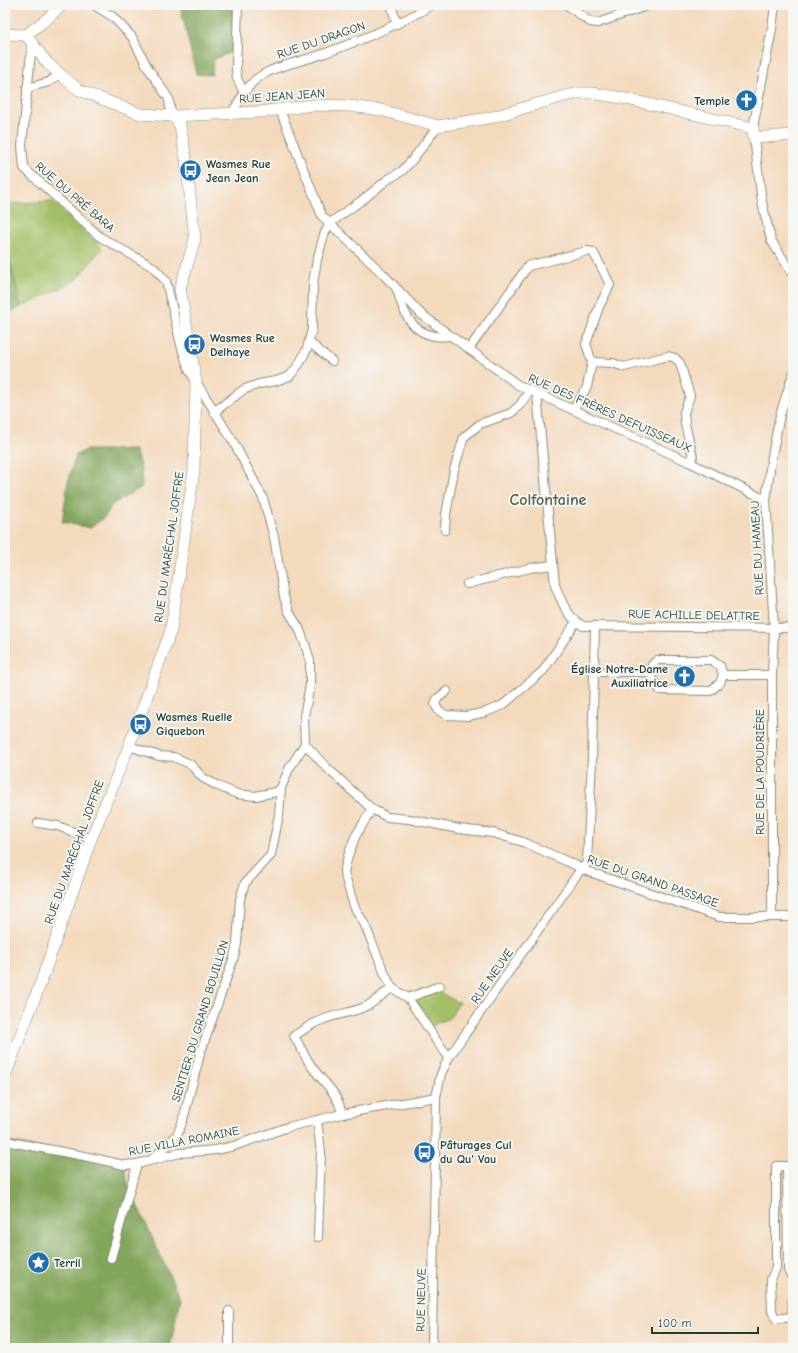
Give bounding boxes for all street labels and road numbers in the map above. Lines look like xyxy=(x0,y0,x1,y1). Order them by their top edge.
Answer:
street label: RUE DU DRAGON xyxy=(275,18,367,62)
street label: RUE JEAN JEAN xyxy=(239,86,325,106)
street label: RUE DU PRÉ BARA xyxy=(33,159,117,235)
street label: RUE DES FRÈRES DEFUISSEAUX xyxy=(526,371,694,455)
street label: RUE DU MARÉCHAL JOFFRE xyxy=(151,471,187,623)
street label: RUE DU HAMEAU xyxy=(748,500,766,596)
street label: RUE ACHILLE DELATTRE xyxy=(628,607,760,623)
street label: RUE DE LA POUDRIÈRE xyxy=(753,709,767,835)
street label: RUE DU MARÉCHAL JOFFRE xyxy=(41,778,107,926)
street label: RUE DU GRAND PASSAGE xyxy=(586,852,720,910)
street label: SENTIER DU GRAND BOUILLON xyxy=(169,938,231,1104)
street label: RUE NEUVE xyxy=(468,946,516,1006)
street label: RUE VILLA ROMAINE xyxy=(127,1123,241,1159)
street label: RUE NEUVE xyxy=(413,1268,429,1332)

